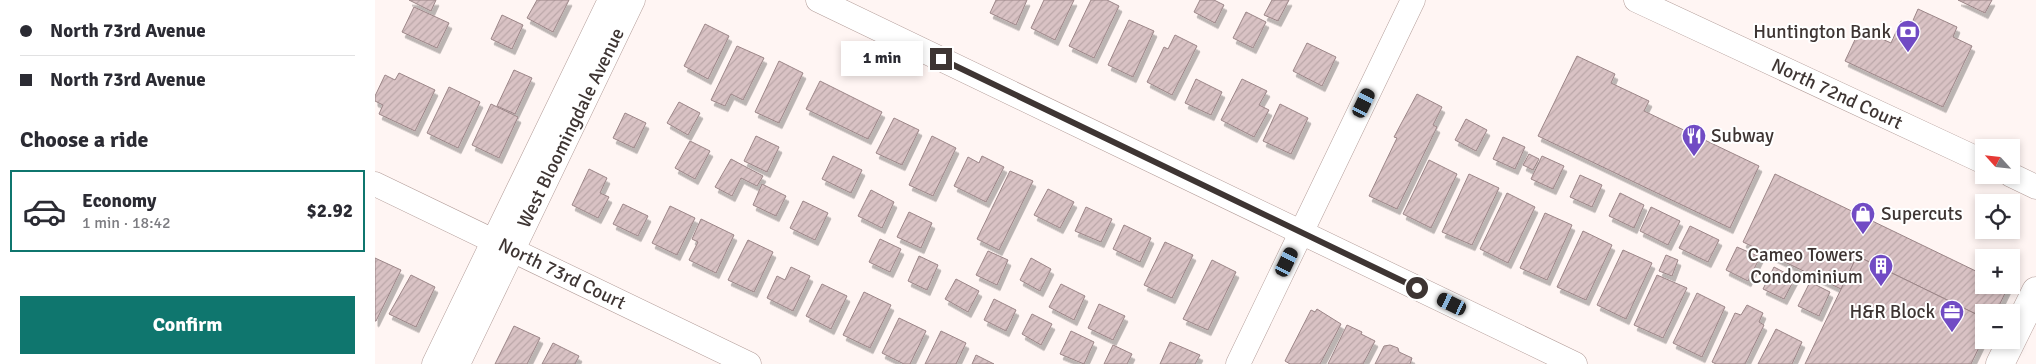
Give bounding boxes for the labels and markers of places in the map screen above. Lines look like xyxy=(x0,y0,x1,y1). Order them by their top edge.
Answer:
bank icon: Huntington Bank xyxy=(1895,19,1921,53)
place label: Huntington Bank xyxy=(1753,20,1891,44)
restaurant icon: Subway xyxy=(1681,123,1707,157)
place label: Subway xyxy=(1711,124,1774,148)
shop icon: Supercuts xyxy=(1850,201,1876,235)
place label: Supercuts xyxy=(1881,202,1962,226)
place label: Cameo Towers Condominium xyxy=(1748,243,1863,289)
building icon: Cameo Towers Condominium xyxy=(1868,253,1894,287)
office icon: H&R Block xyxy=(1939,299,1965,333)
place label: H&R Block xyxy=(1850,300,1935,324)

